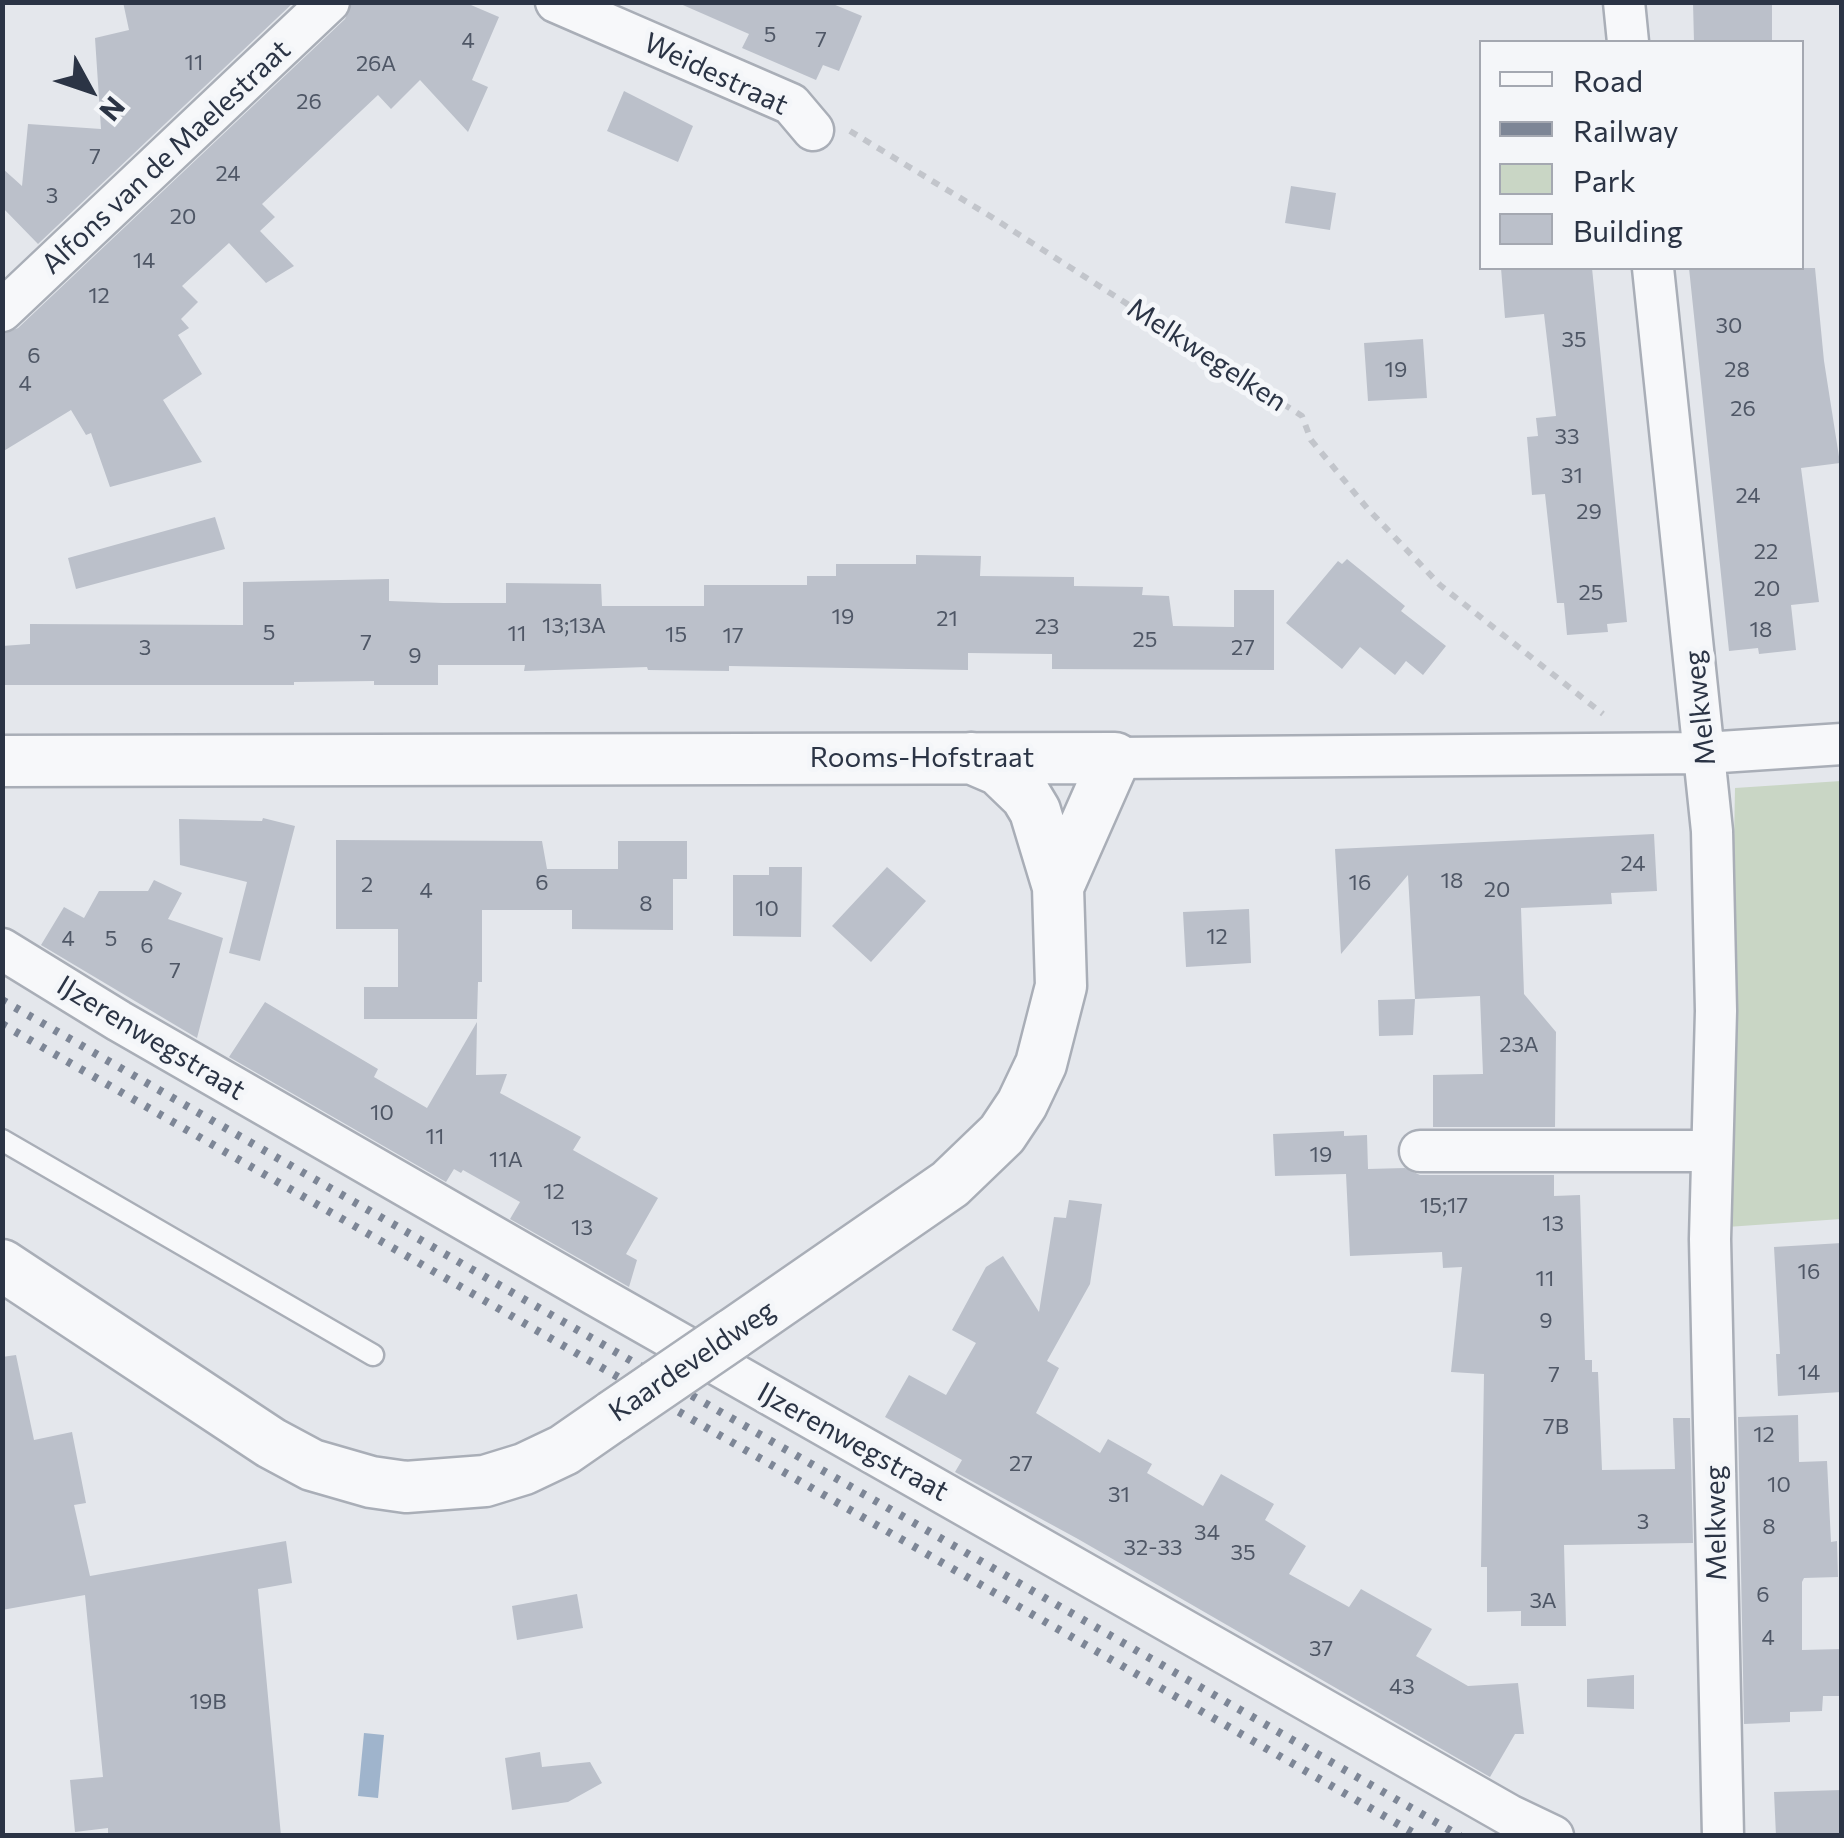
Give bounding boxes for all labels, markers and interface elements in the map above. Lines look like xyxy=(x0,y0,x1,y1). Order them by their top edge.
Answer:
house number: 5 xyxy=(764,22,776,48)
street label: Weidestraat xyxy=(639,26,793,122)
house number: 7 xyxy=(815,27,827,53)
house number: 4 xyxy=(461,28,475,54)
street label: Alfons van de Maelestraat xyxy=(35,33,297,281)
north arrow xyxy=(40,40,140,140)
legend xyxy=(1479,40,1804,270)
house number: 11 xyxy=(185,50,203,76)
house number: 26A xyxy=(356,51,396,77)
text: Road xyxy=(1573,61,1643,98)
house number: 26 xyxy=(296,89,322,115)
text: N xyxy=(93,90,133,128)
text: Railway xyxy=(1573,111,1679,148)
house number: 7 xyxy=(89,144,101,170)
house number: 24 xyxy=(215,161,241,187)
text: Park xyxy=(1573,161,1636,198)
house number: 3 xyxy=(46,183,58,209)
house number: 20 xyxy=(170,204,196,230)
text: Building xyxy=(1573,211,1683,248)
house number: 14 xyxy=(133,248,155,274)
house number: 12 xyxy=(88,283,110,309)
street label: Melkwegelken xyxy=(1121,291,1293,419)
house number: 30 xyxy=(1716,313,1742,339)
house number: 35 xyxy=(1561,327,1587,353)
house number: 6 xyxy=(27,343,41,369)
house number: 19 xyxy=(1385,357,1407,383)
house number: 28 xyxy=(1724,357,1750,383)
house number: 4 xyxy=(18,371,32,397)
house number: 26 xyxy=(1730,396,1756,422)
house number: 33 xyxy=(1554,424,1580,450)
house number: 31 xyxy=(1561,463,1583,489)
house number: 24 xyxy=(1735,483,1761,509)
house number: 29 xyxy=(1576,499,1602,525)
house number: 22 xyxy=(1754,539,1778,565)
house number: 20 xyxy=(1754,576,1780,602)
house number: 25 xyxy=(1579,580,1603,606)
house number: 19 xyxy=(832,604,854,630)
house number: 21 xyxy=(936,606,958,632)
house number: 13;13A xyxy=(542,613,606,639)
house number: 23 xyxy=(1035,614,1059,640)
house number: 18 xyxy=(1750,617,1772,643)
house number: 5 xyxy=(263,620,275,646)
house number: 11 xyxy=(508,621,526,647)
house number: 15 xyxy=(665,622,687,648)
house number: 17 xyxy=(722,623,744,649)
house number: 25 xyxy=(1133,627,1157,653)
house number: 7 xyxy=(360,630,372,656)
house number: 3 xyxy=(139,635,151,661)
house number: 27 xyxy=(1231,635,1255,661)
house number: 9 xyxy=(408,643,422,669)
street label: Melkweg xyxy=(1677,649,1723,767)
street label: Rooms-Hofstraat xyxy=(810,741,1034,775)
house number: 24 xyxy=(1620,851,1646,877)
house number: 18 xyxy=(1441,868,1463,894)
house number: 6 xyxy=(535,870,549,896)
house number: 16 xyxy=(1349,870,1371,896)
house number: 2 xyxy=(361,872,373,898)
house number: 20 xyxy=(1484,877,1510,903)
house number: 4 xyxy=(419,878,433,904)
house number: 8 xyxy=(639,891,653,917)
house number: 10 xyxy=(755,896,779,922)
house number: 12 xyxy=(1206,924,1228,950)
house number: 4 xyxy=(61,926,75,952)
house number: 5 xyxy=(105,926,117,952)
house number: 6 xyxy=(140,933,154,959)
house number: 7 xyxy=(169,958,181,984)
street label: IJzerenwegstraat xyxy=(51,969,251,1107)
house number: 23A xyxy=(1499,1032,1539,1058)
house number: 10 xyxy=(370,1100,394,1126)
house number: 11 xyxy=(426,1124,444,1150)
house number: 19 xyxy=(1310,1142,1332,1168)
house number: 11A xyxy=(489,1147,523,1173)
house number: 12 xyxy=(543,1179,565,1205)
house number: 15;17 xyxy=(1420,1193,1468,1219)
house number: 13 xyxy=(1542,1211,1564,1237)
house number: 13 xyxy=(571,1215,593,1241)
house number: 16 xyxy=(1798,1259,1820,1285)
house number: 11 xyxy=(1536,1266,1554,1292)
street label: Kaardeveldweg xyxy=(603,1293,781,1429)
house number: 9 xyxy=(1539,1308,1553,1334)
house number: 14 xyxy=(1798,1360,1820,1386)
house number: 7 xyxy=(1548,1362,1560,1388)
street label: IJzerenwegstraat xyxy=(751,1376,955,1508)
house number: 7B xyxy=(1543,1414,1569,1440)
house number: 12 xyxy=(1753,1422,1775,1448)
house number: 27 xyxy=(1009,1451,1033,1477)
street label: Melkweg xyxy=(1698,1465,1734,1581)
house number: 10 xyxy=(1767,1472,1791,1498)
house number: 31 xyxy=(1108,1482,1130,1508)
house number: 3 xyxy=(1637,1509,1649,1535)
house number: 8 xyxy=(1762,1514,1776,1540)
house number: 34 xyxy=(1194,1520,1220,1546)
house number: 32-33 xyxy=(1123,1535,1183,1561)
house number: 35 xyxy=(1230,1540,1256,1566)
house number: 6 xyxy=(1756,1582,1770,1608)
house number: 3A xyxy=(1529,1588,1557,1614)
house number: 4 xyxy=(1761,1625,1775,1651)
house number: 37 xyxy=(1309,1636,1333,1662)
house number: 43 xyxy=(1389,1674,1415,1700)
house number: 19B xyxy=(190,1689,226,1715)

